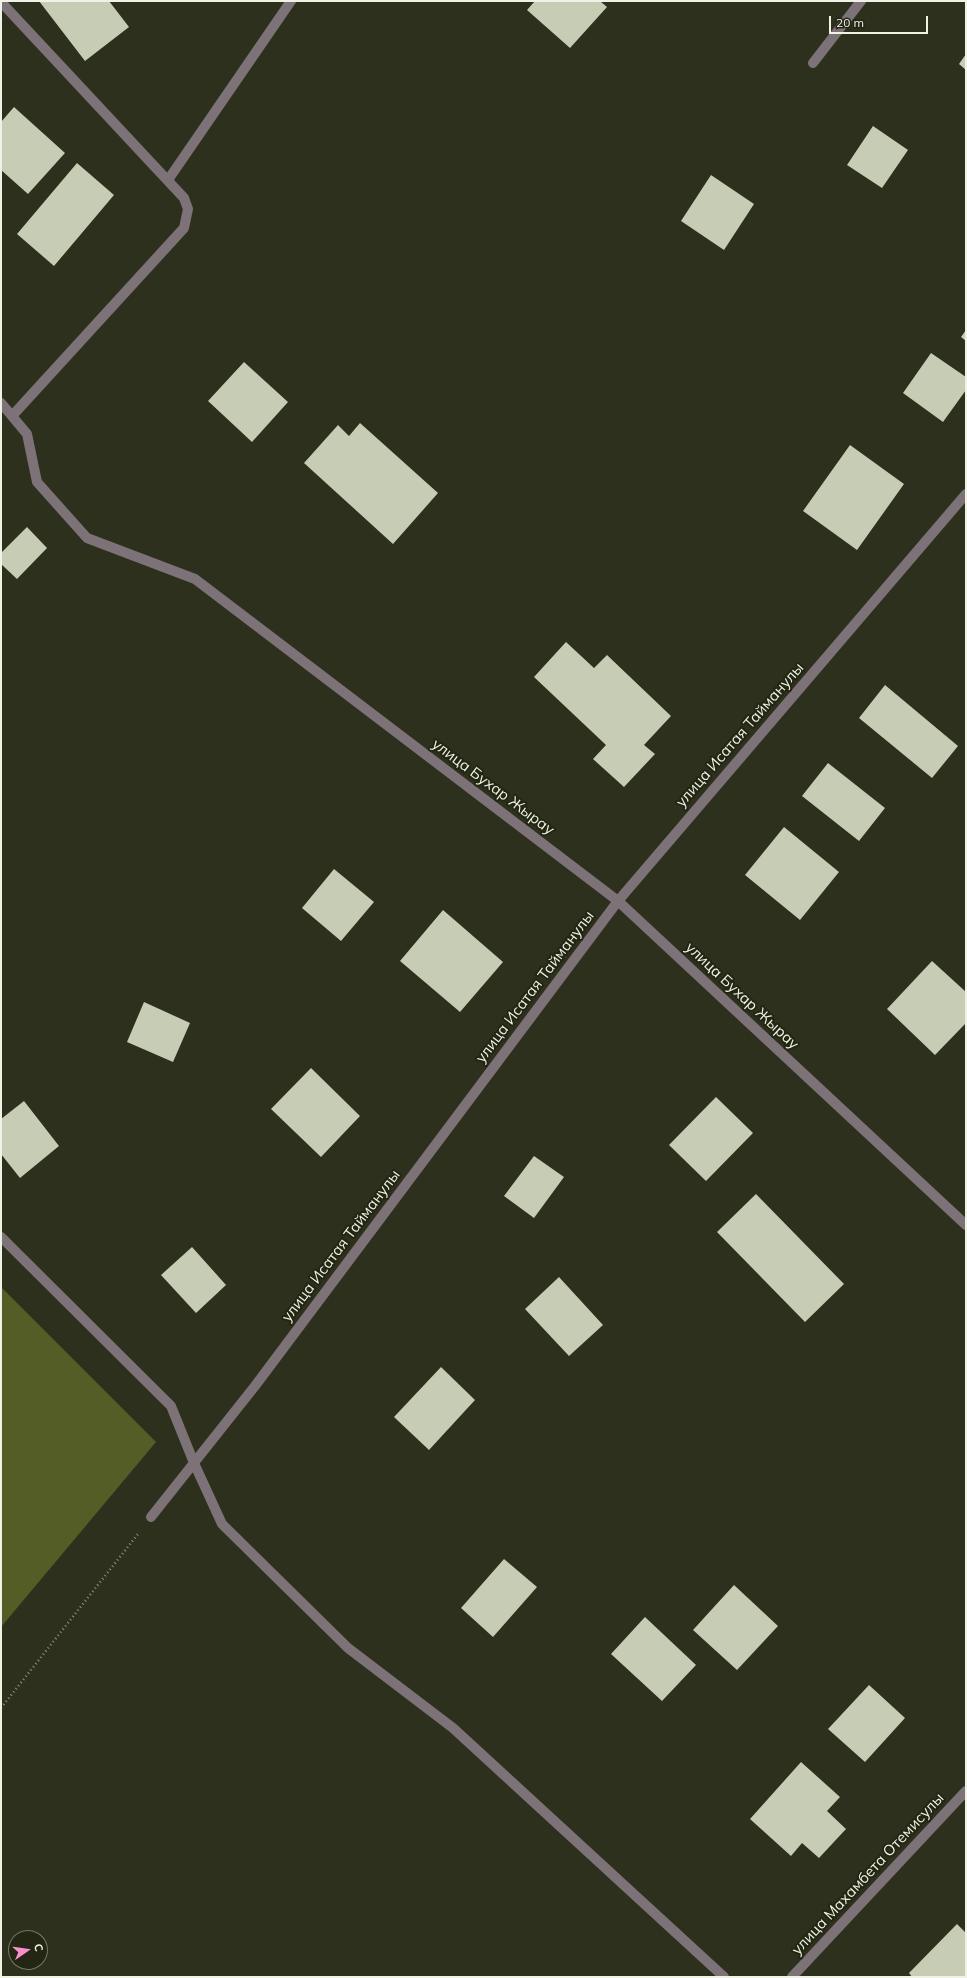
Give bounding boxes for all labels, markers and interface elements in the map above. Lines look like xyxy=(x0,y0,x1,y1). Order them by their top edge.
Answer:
scale bar xyxy=(831,8,930,34)
text: 20 m xyxy=(836,15,864,30)
street label: улица Исатая Тайманулы xyxy=(672,659,808,811)
street label: улица Бухар Жырау xyxy=(428,735,558,839)
street label: улица Исатая Тайманулы xyxy=(472,908,598,1066)
street label: улица Бухар Жырау xyxy=(682,939,802,1053)
street label: улица Исатая Тайманулы xyxy=(278,1167,404,1325)
street label: улица Махамбета Отемисулы xyxy=(788,1789,948,1959)
north arrow xyxy=(8,1930,48,1970)
text: С xyxy=(31,1942,46,1953)

